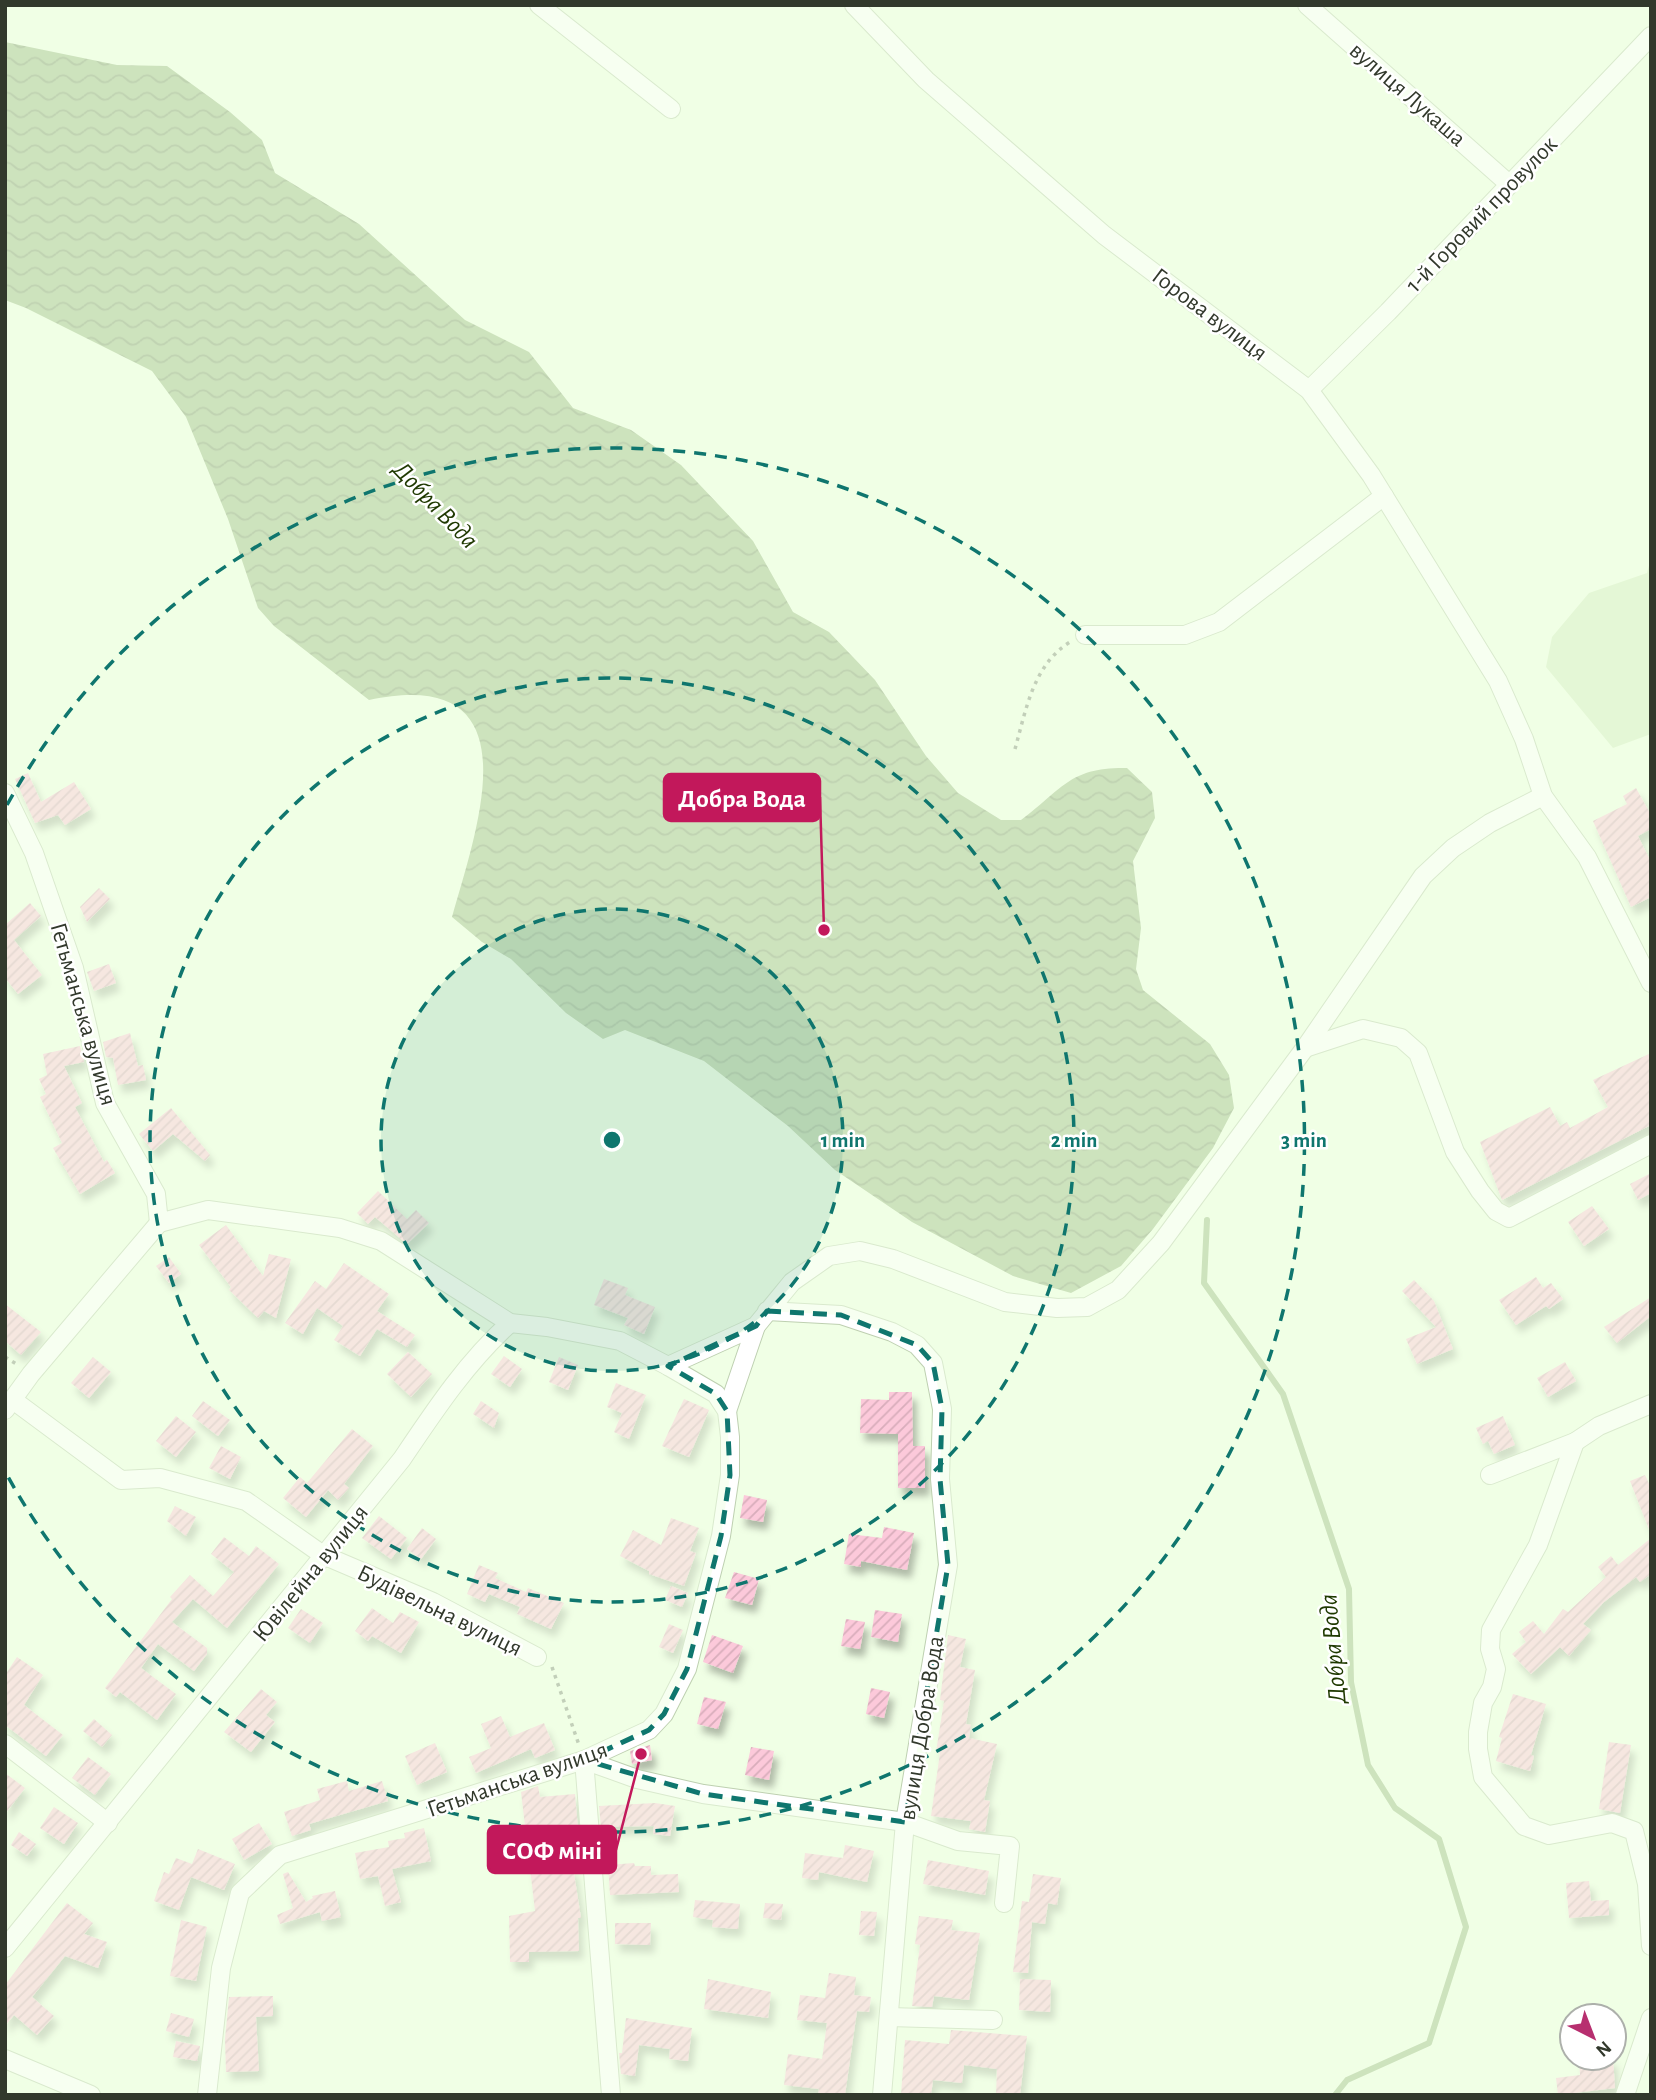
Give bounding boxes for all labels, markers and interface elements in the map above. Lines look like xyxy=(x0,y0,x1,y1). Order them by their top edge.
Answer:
street label: вулиця Лукаша xyxy=(1345,38,1470,151)
street label: 1-й Горовий провулок xyxy=(1401,132,1562,297)
street label: Горова вулиця xyxy=(1147,264,1272,366)
water label: Добра Вода xyxy=(387,455,483,553)
callout: Добра Вода xyxy=(664,774,820,821)
text: Добра Вода xyxy=(678,786,806,812)
street label: Гетьманська вулиця xyxy=(45,920,121,1108)
centre of rings xyxy=(600,1128,624,1152)
text: 1 min xyxy=(821,1130,865,1151)
text: 2 min xyxy=(1051,1130,1097,1151)
text: 3 min xyxy=(1281,1130,1327,1151)
street label: Ювілейна вулиця xyxy=(248,1501,373,1647)
street label: Будівельна вулиця xyxy=(353,1561,526,1661)
water label: Добра Вода xyxy=(1315,1593,1351,1706)
street label: вулиця Добра Вода xyxy=(896,1634,948,1822)
street label: Гетьманська вулиця xyxy=(424,1738,611,1822)
callout: СОФ міні xyxy=(488,1826,616,1873)
text: СОФ міні xyxy=(502,1838,602,1864)
north arrow xyxy=(1558,2002,1628,2072)
text: N xyxy=(1592,2037,1615,2060)

